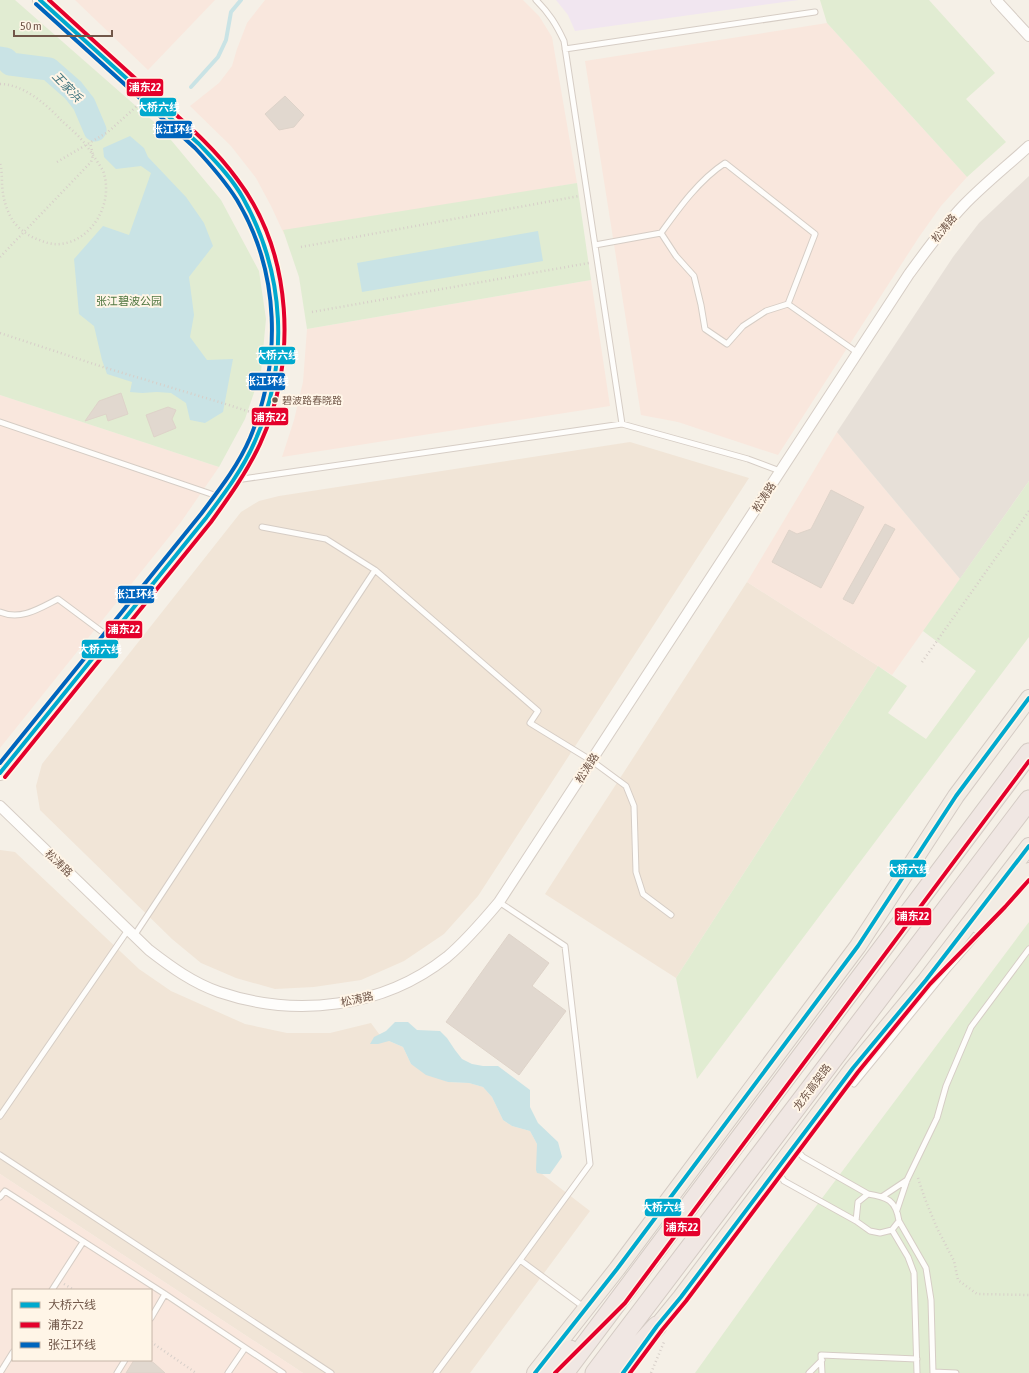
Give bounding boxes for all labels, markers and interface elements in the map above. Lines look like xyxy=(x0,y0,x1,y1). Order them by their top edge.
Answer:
scale bar xyxy=(14,12,112,38)
text: 50 m xyxy=(20,19,42,33)
water label: 王家浜 xyxy=(49,69,85,106)
line badge: 浦东22 xyxy=(126,78,164,97)
text: 浦东22 xyxy=(129,81,161,93)
line badge: 大桥六线 xyxy=(139,97,177,117)
text: 大桥六线 xyxy=(136,101,180,113)
line badge: 张江环线 xyxy=(155,120,193,139)
text: 张江环线 xyxy=(152,123,196,135)
street label: 松涛路 xyxy=(929,211,959,245)
park label: 张江碧波公园 xyxy=(96,295,162,307)
line badge: 大桥六线 xyxy=(258,346,296,365)
text: 大桥六线 xyxy=(255,349,299,361)
line badge: 张江环线 xyxy=(248,372,286,391)
text: 张江环线 xyxy=(245,375,289,387)
marker: 碧波路春晓路 xyxy=(270,395,280,405)
place label: 碧波路春晓路 xyxy=(282,395,342,406)
line badge: 浦东22 xyxy=(251,407,289,426)
text: 浦东22 xyxy=(254,411,286,423)
street label: 松涛路 xyxy=(750,480,778,514)
line badge: 张江环线 xyxy=(117,585,155,604)
text: 张江环线 xyxy=(114,588,158,600)
line badge: 浦东22 xyxy=(105,620,143,639)
text: 浦东22 xyxy=(108,623,140,635)
line badge: 大桥六线 xyxy=(81,639,119,659)
text: 大桥六线 xyxy=(78,643,122,655)
street label: 松涛路 xyxy=(573,751,601,785)
street label: 松涛路 xyxy=(43,847,75,879)
line badge: 大桥六线 xyxy=(889,859,927,878)
text: 大桥六线 xyxy=(886,863,930,875)
line badge: 浦东22 xyxy=(894,907,932,926)
text: 浦东22 xyxy=(897,910,929,922)
street label: 松涛路 xyxy=(340,989,374,1009)
street label: 龙东高架路 xyxy=(791,1061,833,1113)
line badge: 大桥六线 xyxy=(644,1198,682,1217)
text: 大桥六线 xyxy=(641,1201,685,1213)
line badge: 浦东22 xyxy=(663,1217,701,1237)
text: 浦东22 xyxy=(666,1221,698,1233)
legend xyxy=(12,1289,152,1361)
text: 大桥六线 xyxy=(48,1298,96,1312)
text: 浦东22 xyxy=(48,1318,83,1332)
text: 张江环线 xyxy=(48,1338,96,1352)

